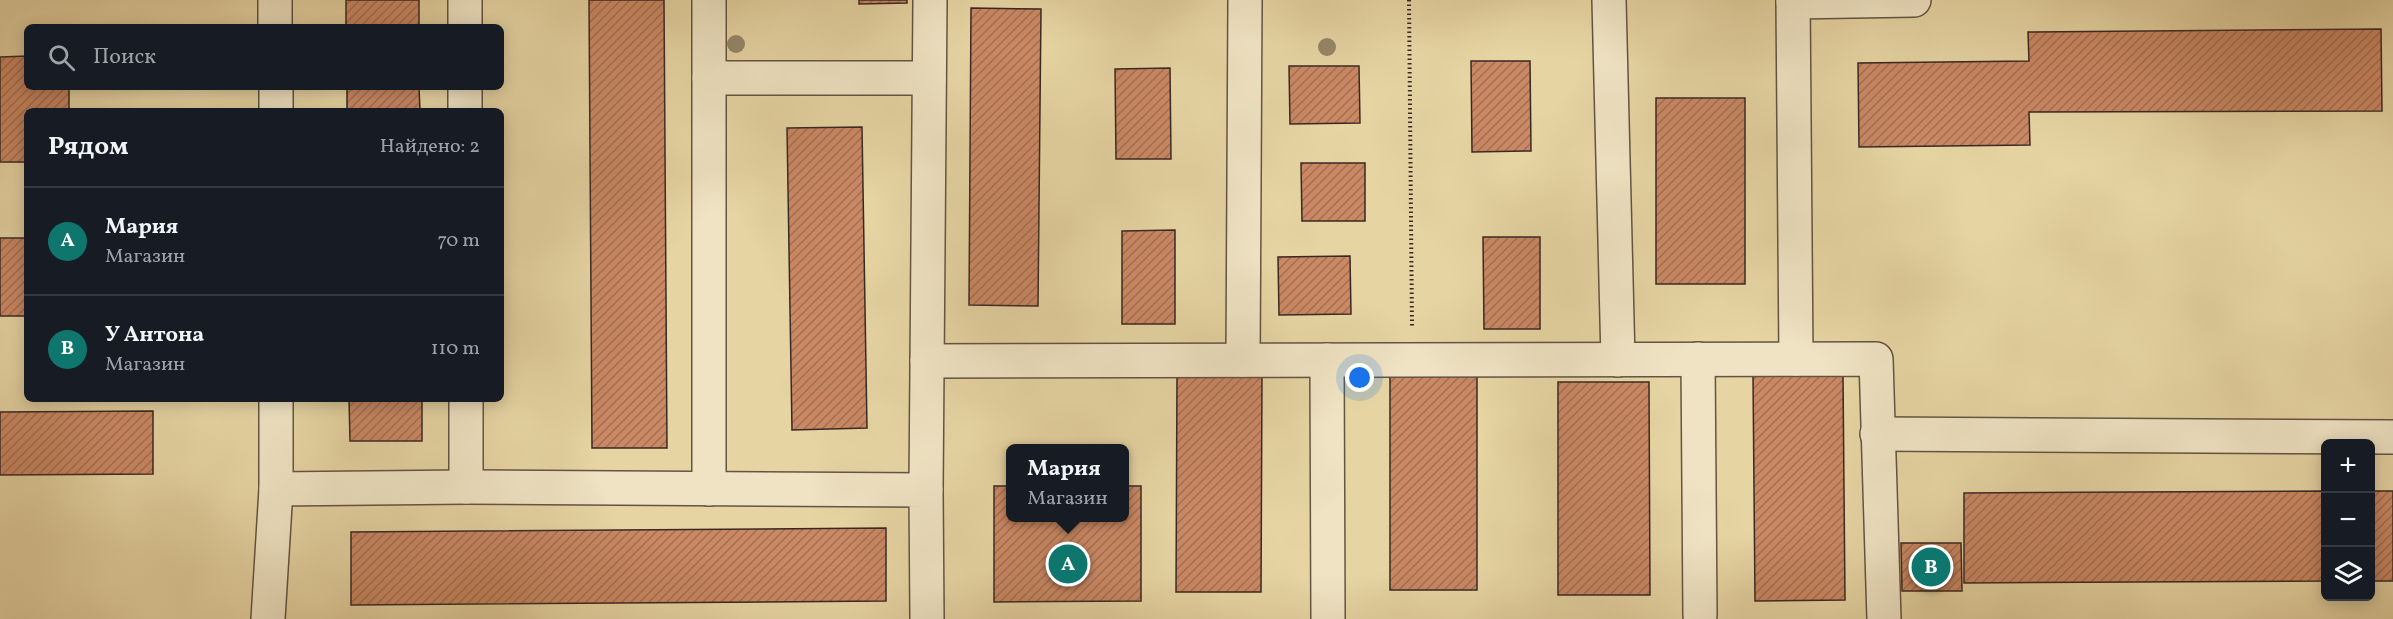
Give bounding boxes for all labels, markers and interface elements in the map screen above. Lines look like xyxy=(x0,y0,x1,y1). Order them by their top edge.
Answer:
search box xyxy=(24,24,504,90)
icon: search xyxy=(45,41,78,74)
text: Поиск xyxy=(93,42,156,73)
text: Рядом xyxy=(48,129,128,165)
text: Найдено: 2 xyxy=(380,133,480,161)
text: Мария xyxy=(105,212,178,243)
text: A xyxy=(60,227,75,255)
text: 70 m xyxy=(437,227,480,255)
text: Магазин xyxy=(105,243,185,271)
text: У Антона xyxy=(105,320,204,351)
text: B xyxy=(61,335,74,363)
text: 110 m xyxy=(431,335,480,363)
text: Магазин xyxy=(105,351,185,379)
your location xyxy=(1345,363,1374,392)
map controls xyxy=(2321,439,2375,601)
button: + xyxy=(2321,439,2375,493)
popup xyxy=(1006,444,1129,522)
text: Мария xyxy=(1027,454,1101,485)
text: Магазин xyxy=(1027,485,1108,513)
button: − xyxy=(2321,493,2375,547)
pin: A xyxy=(1048,542,1088,586)
pin: B xyxy=(1912,544,1950,590)
button: layers xyxy=(2321,547,2375,601)

